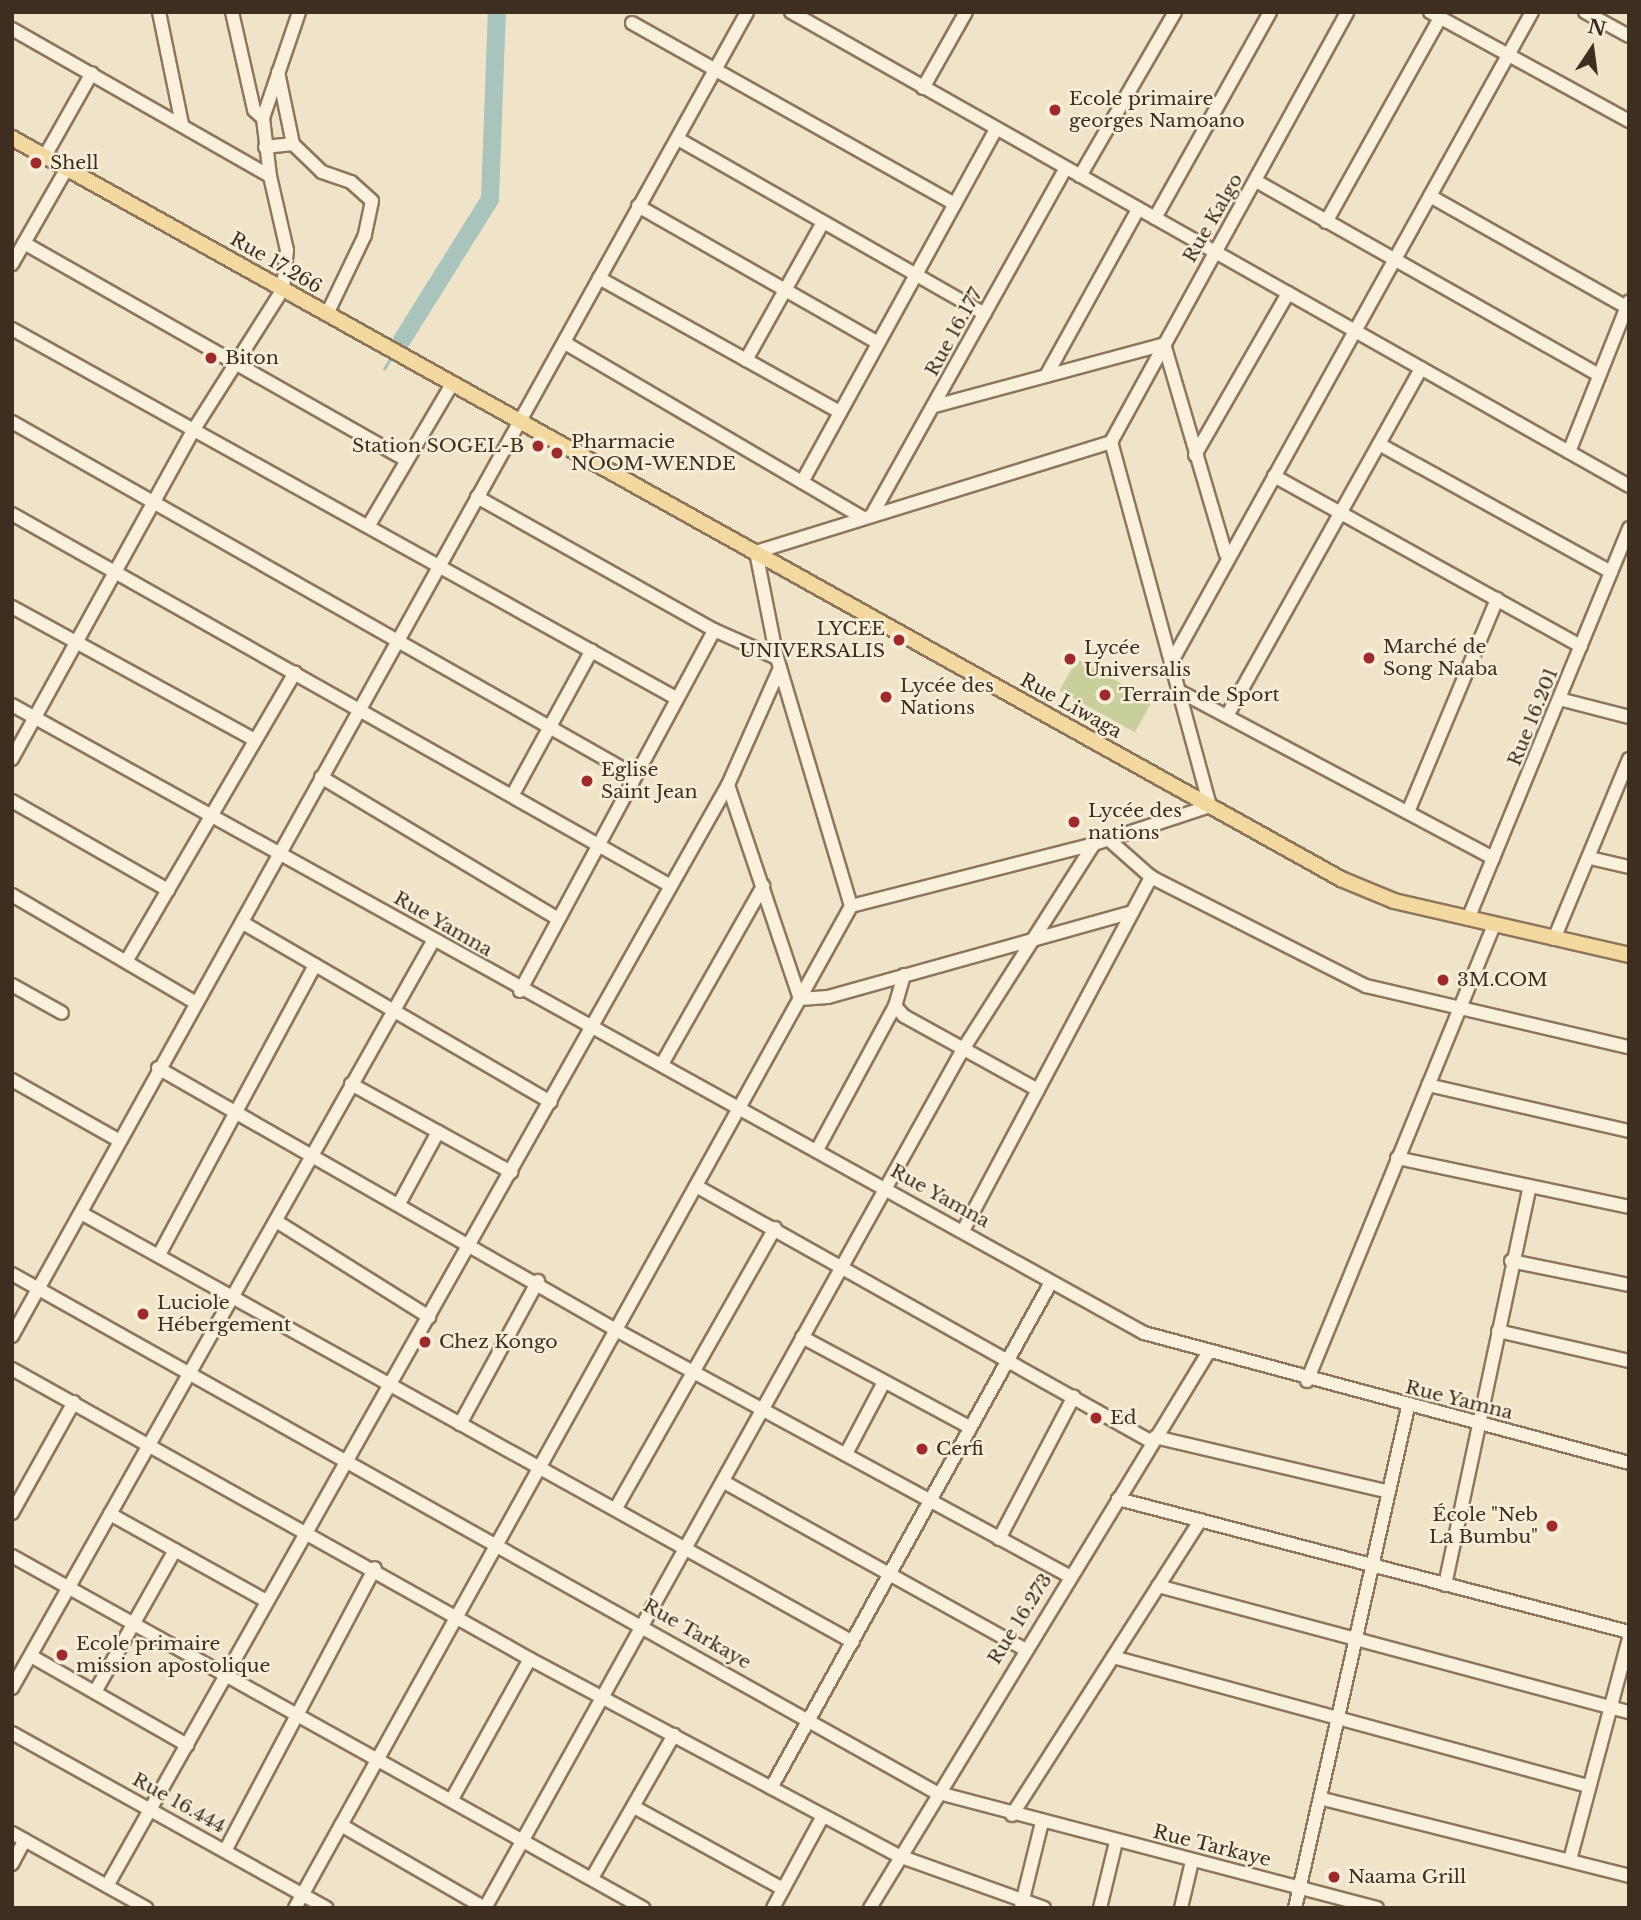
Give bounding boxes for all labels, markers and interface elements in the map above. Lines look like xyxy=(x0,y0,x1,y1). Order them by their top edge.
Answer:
north arrow xyxy=(1557,14,1627,84)
text: N xyxy=(1586,15,1608,41)
place label: Ecole primaire georges Namoano xyxy=(1069,88,1245,132)
marker: Ecole primaire georges Namoano xyxy=(1047,102,1063,118)
place label: Shell xyxy=(50,152,99,174)
marker: Shell xyxy=(28,155,44,171)
street label: Rue Kalgo xyxy=(1178,169,1248,267)
street label: Rue 17.266 xyxy=(226,228,326,298)
street label: Rue 16.177 xyxy=(920,284,988,380)
place label: Biton xyxy=(225,347,279,369)
marker: Biton xyxy=(203,350,219,366)
place label: Pharmacie NOOM-WENDE xyxy=(571,431,736,475)
place label: Station SOGEL-B xyxy=(352,435,524,457)
marker: Station SOGEL-B xyxy=(530,438,546,454)
marker: Pharmacie NOOM-WENDE xyxy=(549,445,565,461)
place label: LYCEE UNIVERSALIS xyxy=(739,618,885,662)
marker: LYCEE UNIVERSALIS xyxy=(891,632,907,648)
place label: Marché de Song Naaba xyxy=(1383,636,1498,680)
place label: Lycée Universalis xyxy=(1084,637,1191,681)
marker: Marché de Song Naaba xyxy=(1361,650,1377,666)
marker: Lycée Universalis xyxy=(1062,651,1078,667)
street label: Rue 16.201 xyxy=(1503,665,1563,769)
street label: Rue Liwaga xyxy=(1016,669,1126,743)
place label: Lycée des Nations xyxy=(900,675,994,719)
place label: Terrain de Sport xyxy=(1119,684,1280,706)
marker: Terrain de Sport xyxy=(1097,687,1113,703)
marker: Lycée des Nations xyxy=(878,689,894,705)
place label: Eglise Saint Jean xyxy=(601,759,698,803)
marker: Eglise Saint Jean xyxy=(579,773,595,789)
place label: Lycée des nations xyxy=(1088,800,1182,844)
marker: Lycée des nations xyxy=(1066,814,1082,830)
street label: Rue Yamna xyxy=(389,886,497,962)
place label: 3M.COM xyxy=(1457,969,1548,991)
marker: 3M.COM xyxy=(1435,972,1451,988)
street label: Rue Yamna xyxy=(886,1159,994,1233)
place label: Luciole Hébergement xyxy=(157,1292,291,1336)
marker: Luciole Hébergement xyxy=(135,1306,151,1322)
place label: Chez Kongo xyxy=(439,1331,558,1353)
marker: Chez Kongo xyxy=(417,1334,433,1350)
street label: Rue Yamna xyxy=(1403,1376,1515,1424)
place label: Ed xyxy=(1110,1407,1137,1429)
marker: Ed xyxy=(1088,1410,1104,1426)
place label: Cerfi xyxy=(936,1438,984,1460)
marker: Cerfi xyxy=(914,1441,930,1457)
place label: École "Neb La Bumbu" xyxy=(1429,1504,1538,1548)
marker: École "Neb La Bumbu" xyxy=(1544,1518,1560,1534)
street label: Rue 16.273 xyxy=(983,1569,1057,1669)
street label: Rue Tarkaye xyxy=(639,1594,755,1674)
place label: Ecole primaire mission apostolique xyxy=(76,1633,270,1677)
marker: Ecole primaire mission apostolique xyxy=(54,1647,70,1663)
street label: Rue 16.444 xyxy=(128,1768,230,1838)
street label: Rue Tarkaye xyxy=(1150,1820,1274,1872)
place label: Naama Grill xyxy=(1348,1866,1466,1888)
marker: Naama Grill xyxy=(1326,1869,1342,1885)

